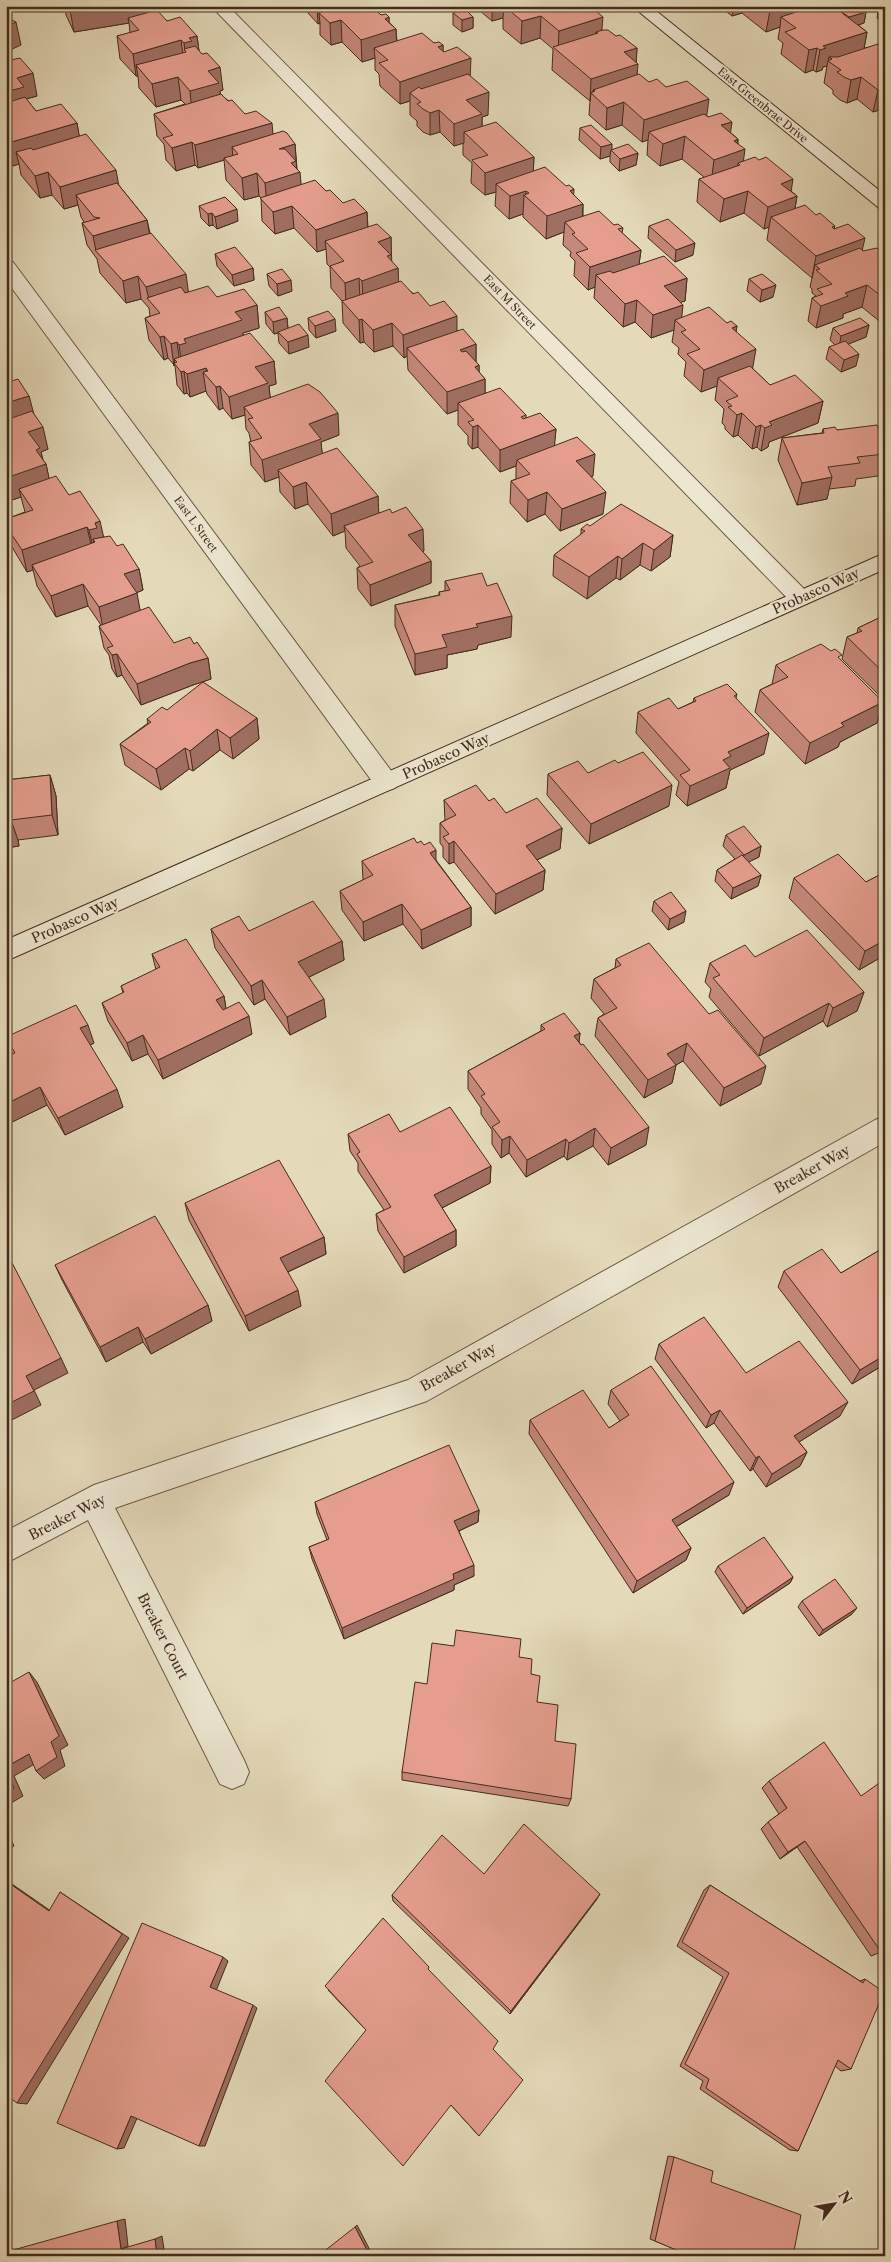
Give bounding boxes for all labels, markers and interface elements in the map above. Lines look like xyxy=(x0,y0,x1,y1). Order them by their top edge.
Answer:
street label: East Greenbrae Drive xyxy=(715,64,811,146)
street label: East M Street xyxy=(481,272,539,332)
street label: East L Street xyxy=(171,493,221,555)
street label: Probasco Way xyxy=(770,564,863,618)
street label: Probasco Way xyxy=(400,729,493,783)
street label: Probasco Way xyxy=(29,893,122,947)
street label: Breaker Way xyxy=(771,1141,853,1197)
street label: Breaker Way xyxy=(417,1339,499,1395)
street label: Breaker Way xyxy=(26,1490,109,1544)
street label: Breaker Court xyxy=(134,1590,192,1682)
north arrow xyxy=(808,2180,858,2230)
text: N xyxy=(834,2187,856,2207)

